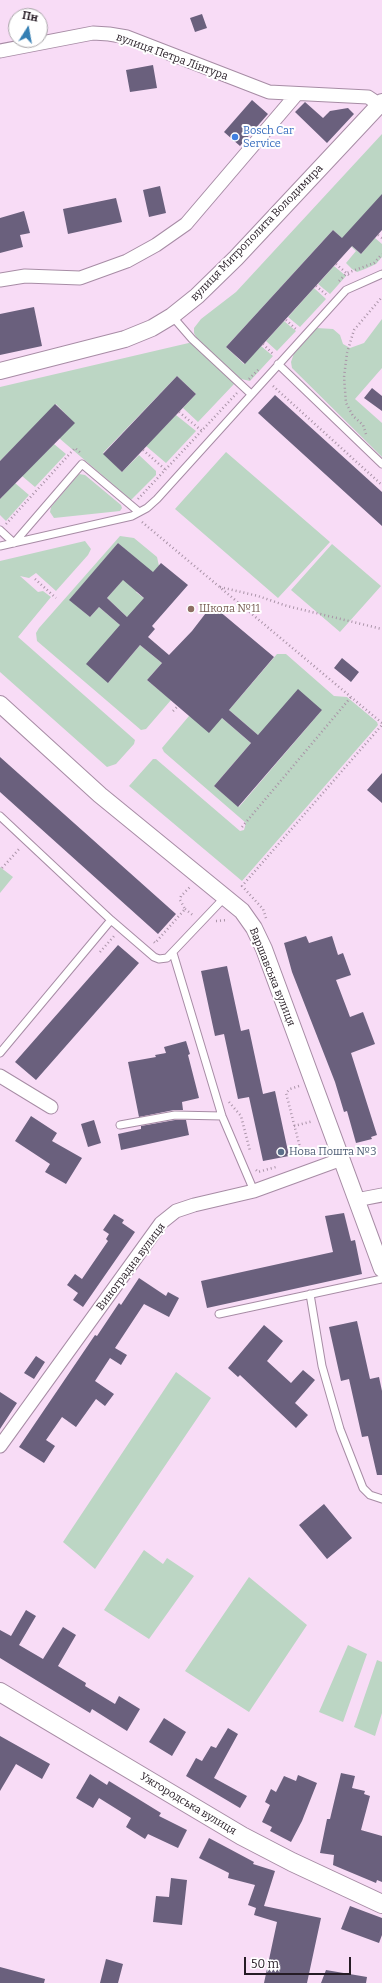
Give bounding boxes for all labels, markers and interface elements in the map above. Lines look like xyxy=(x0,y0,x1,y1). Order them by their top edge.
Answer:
north arrow xyxy=(8,8,48,48)
text: Пн xyxy=(21,9,39,25)
street label: вулиця Петра Лінтура xyxy=(114,31,230,83)
place label: Bosch Car Service xyxy=(243,124,294,150)
marker: Bosch Car Service xyxy=(230,132,240,142)
street label: вулиця Митрополита Володимира xyxy=(188,162,326,304)
place label: Школа №11 xyxy=(199,602,260,616)
marker: Школа №11 xyxy=(186,604,196,614)
street label: Варшавська вулиця xyxy=(246,926,298,1028)
place label: Нова Пошта №3 xyxy=(289,1145,376,1159)
marker: Нова Пошта №3 xyxy=(276,1147,286,1157)
street label: Виноградна вулиця xyxy=(94,1221,168,1313)
street label: Ужгородська вулиця xyxy=(137,1770,239,1838)
scale bar xyxy=(246,1949,353,1975)
text: 50 m xyxy=(251,1957,279,1971)

